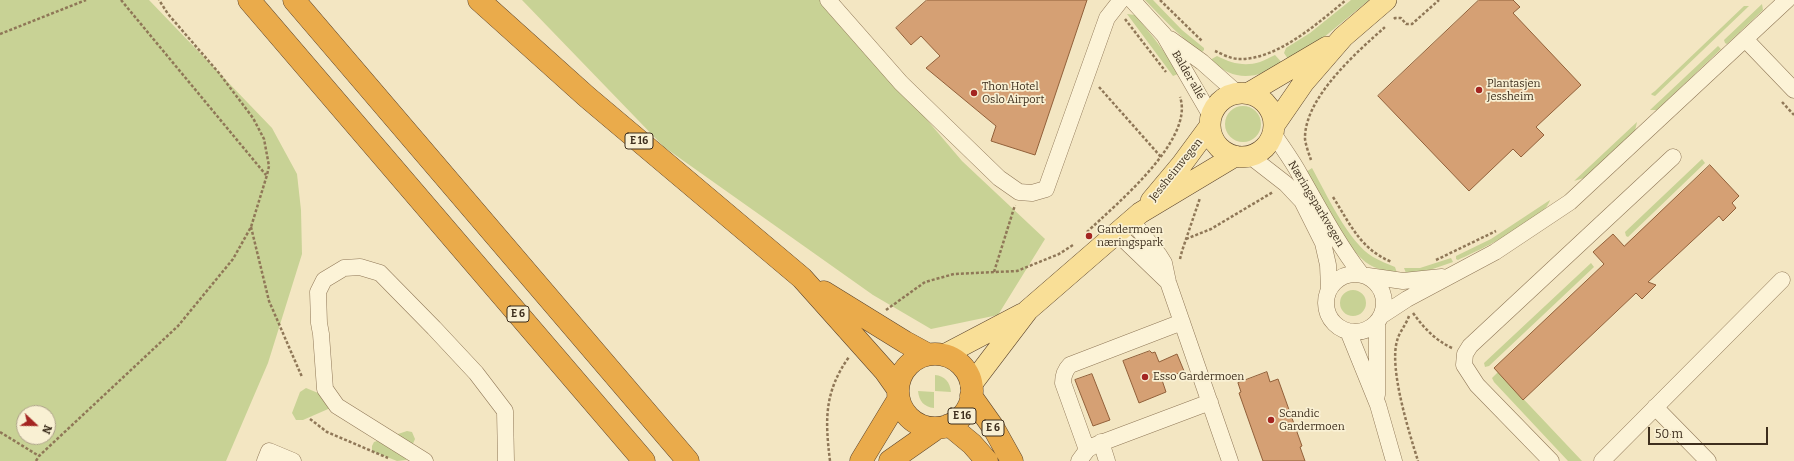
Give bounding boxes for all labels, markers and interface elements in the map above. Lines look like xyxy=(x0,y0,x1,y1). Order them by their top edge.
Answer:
street label: Balder allé xyxy=(1169,48,1207,102)
place label: Plantasjen Jessheim xyxy=(1487,77,1541,103)
place label: Thon Hotel Oslo Airport xyxy=(982,80,1044,106)
marker: Plantasjen Jessheim xyxy=(1474,85,1484,95)
marker: Thon Hotel Oslo Airport xyxy=(969,88,979,98)
road number: E 16 xyxy=(625,133,653,149)
street label: Jessheimvegen xyxy=(1147,136,1205,204)
street label: Næringsparkvegen xyxy=(1285,158,1347,250)
place label: Gardermoen næringspark xyxy=(1097,223,1163,249)
marker: Gardermoen næringspark xyxy=(1084,231,1094,241)
road number: E 6 xyxy=(507,306,529,322)
place label: Esso Gardermoen xyxy=(1153,370,1244,384)
marker: Esso Gardermoen xyxy=(1140,372,1150,382)
north arrow xyxy=(16,405,56,445)
place label: Scandic Gardermoen xyxy=(1279,407,1345,433)
road number: E 16 xyxy=(948,408,976,424)
marker: Scandic Gardermoen xyxy=(1266,415,1276,425)
scale bar xyxy=(1650,419,1770,445)
road number: E 6 xyxy=(982,420,1004,436)
text: N xyxy=(39,423,54,436)
text: 50 m xyxy=(1655,427,1683,441)

